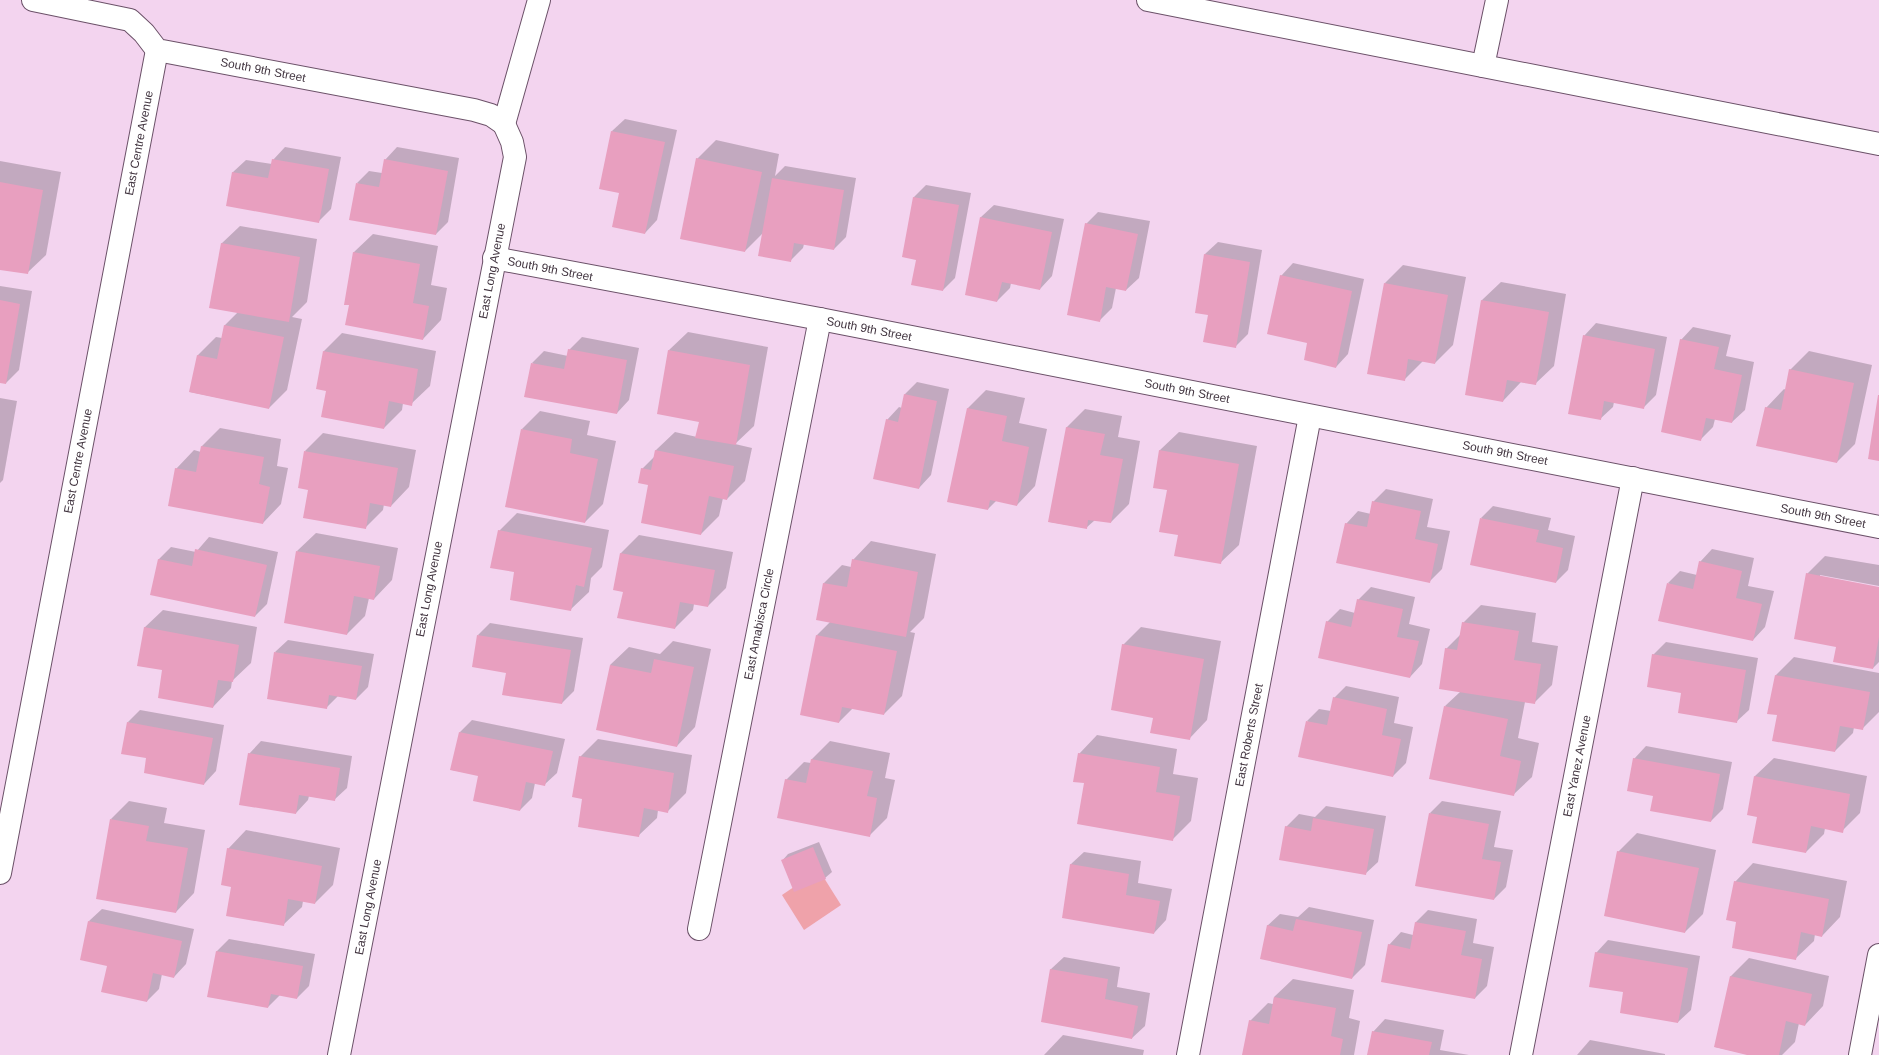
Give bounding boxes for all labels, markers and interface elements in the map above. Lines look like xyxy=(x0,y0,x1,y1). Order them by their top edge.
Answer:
street label: South 9th Street xyxy=(219,55,308,85)
street label: East Centre Avenue xyxy=(122,89,156,197)
street label: East Long Avenue xyxy=(476,222,508,320)
street label: South 9th Street xyxy=(506,254,595,284)
street label: South 9th Street xyxy=(825,314,914,344)
street label: South 9th Street xyxy=(1143,376,1232,406)
street label: East Centre Avenue xyxy=(61,407,95,515)
street label: South 9th Street xyxy=(1461,438,1550,468)
street label: South 9th Street xyxy=(1779,501,1868,531)
street label: East Long Avenue xyxy=(413,540,445,638)
street label: East Amabisca Circle xyxy=(741,567,777,681)
street label: East Roberts Street xyxy=(1232,682,1266,788)
street label: East Yanez Avenue xyxy=(1560,714,1594,818)
street label: East Long Avenue xyxy=(352,858,384,956)

